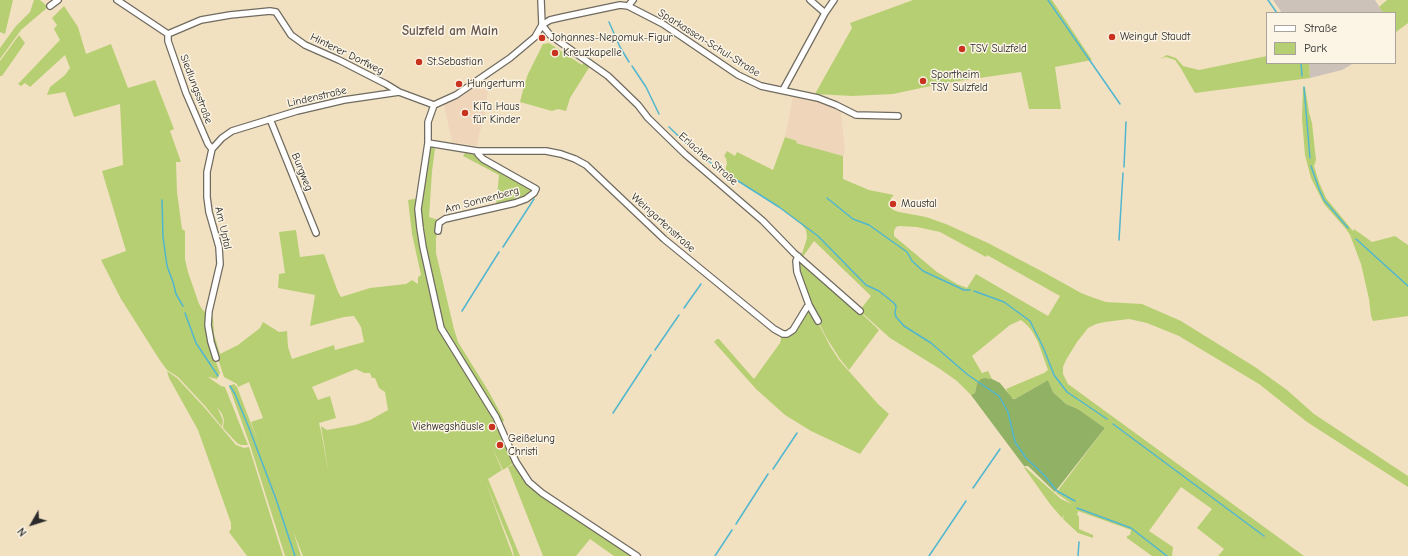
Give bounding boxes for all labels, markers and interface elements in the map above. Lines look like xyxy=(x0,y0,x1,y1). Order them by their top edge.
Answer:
street label: Sparkassen-Schul-Straße xyxy=(655,6,763,80)
legend xyxy=(1266,12,1396,64)
text: Straße xyxy=(1304,21,1337,35)
district label: Sulzfeld am Main xyxy=(402,23,498,39)
street label: Hinterer Dorfweg xyxy=(308,30,386,78)
place label: Weingut Staudt xyxy=(1120,30,1190,44)
place label: Johannes-Nepomuk-Figur xyxy=(550,31,673,45)
marker: Weingut Staudt xyxy=(1107,32,1117,42)
marker: Johannes-Nepomuk-Figur xyxy=(537,33,547,43)
text: Park xyxy=(1304,41,1327,55)
place label: TSV Sulzfeld xyxy=(970,42,1027,56)
marker: TSV Sulzfeld xyxy=(957,44,967,54)
place label: Kreuzkapelle xyxy=(563,46,622,60)
marker: Kreuzkapelle xyxy=(550,48,560,58)
street label: Siedlungsstraße xyxy=(177,52,215,126)
place label: St.Sebastian xyxy=(427,55,483,69)
marker: St.Sebastian xyxy=(414,57,424,67)
place label: Sportheim TSV Sulzfeld xyxy=(931,68,988,94)
marker: Sportheim TSV Sulzfeld xyxy=(918,76,928,86)
place label: Hungerturm xyxy=(467,77,525,91)
marker: Hungerturm xyxy=(454,79,464,89)
street label: Lindenstraße xyxy=(286,84,348,110)
place label: KiTa Haus für Kinder xyxy=(473,100,520,126)
marker: KiTa Haus für Kinder xyxy=(460,108,470,118)
street label: Erlacher Straße xyxy=(676,130,740,188)
street label: Burgweg xyxy=(288,151,316,193)
street label: Am Sonnenberg xyxy=(444,184,520,216)
street label: Weingartenstraße xyxy=(628,191,698,255)
place label: Maustal xyxy=(901,197,937,211)
marker: Maustal xyxy=(888,199,898,209)
street label: Am Uptal xyxy=(212,205,234,251)
place label: Viehwegshäusle xyxy=(412,420,484,434)
marker: Viehwegshäusle xyxy=(487,422,497,432)
place label: Geißelung Christi xyxy=(508,432,555,458)
marker: Geißelung Christi xyxy=(495,440,505,450)
north arrow xyxy=(12,504,52,544)
text: N xyxy=(15,525,30,539)

